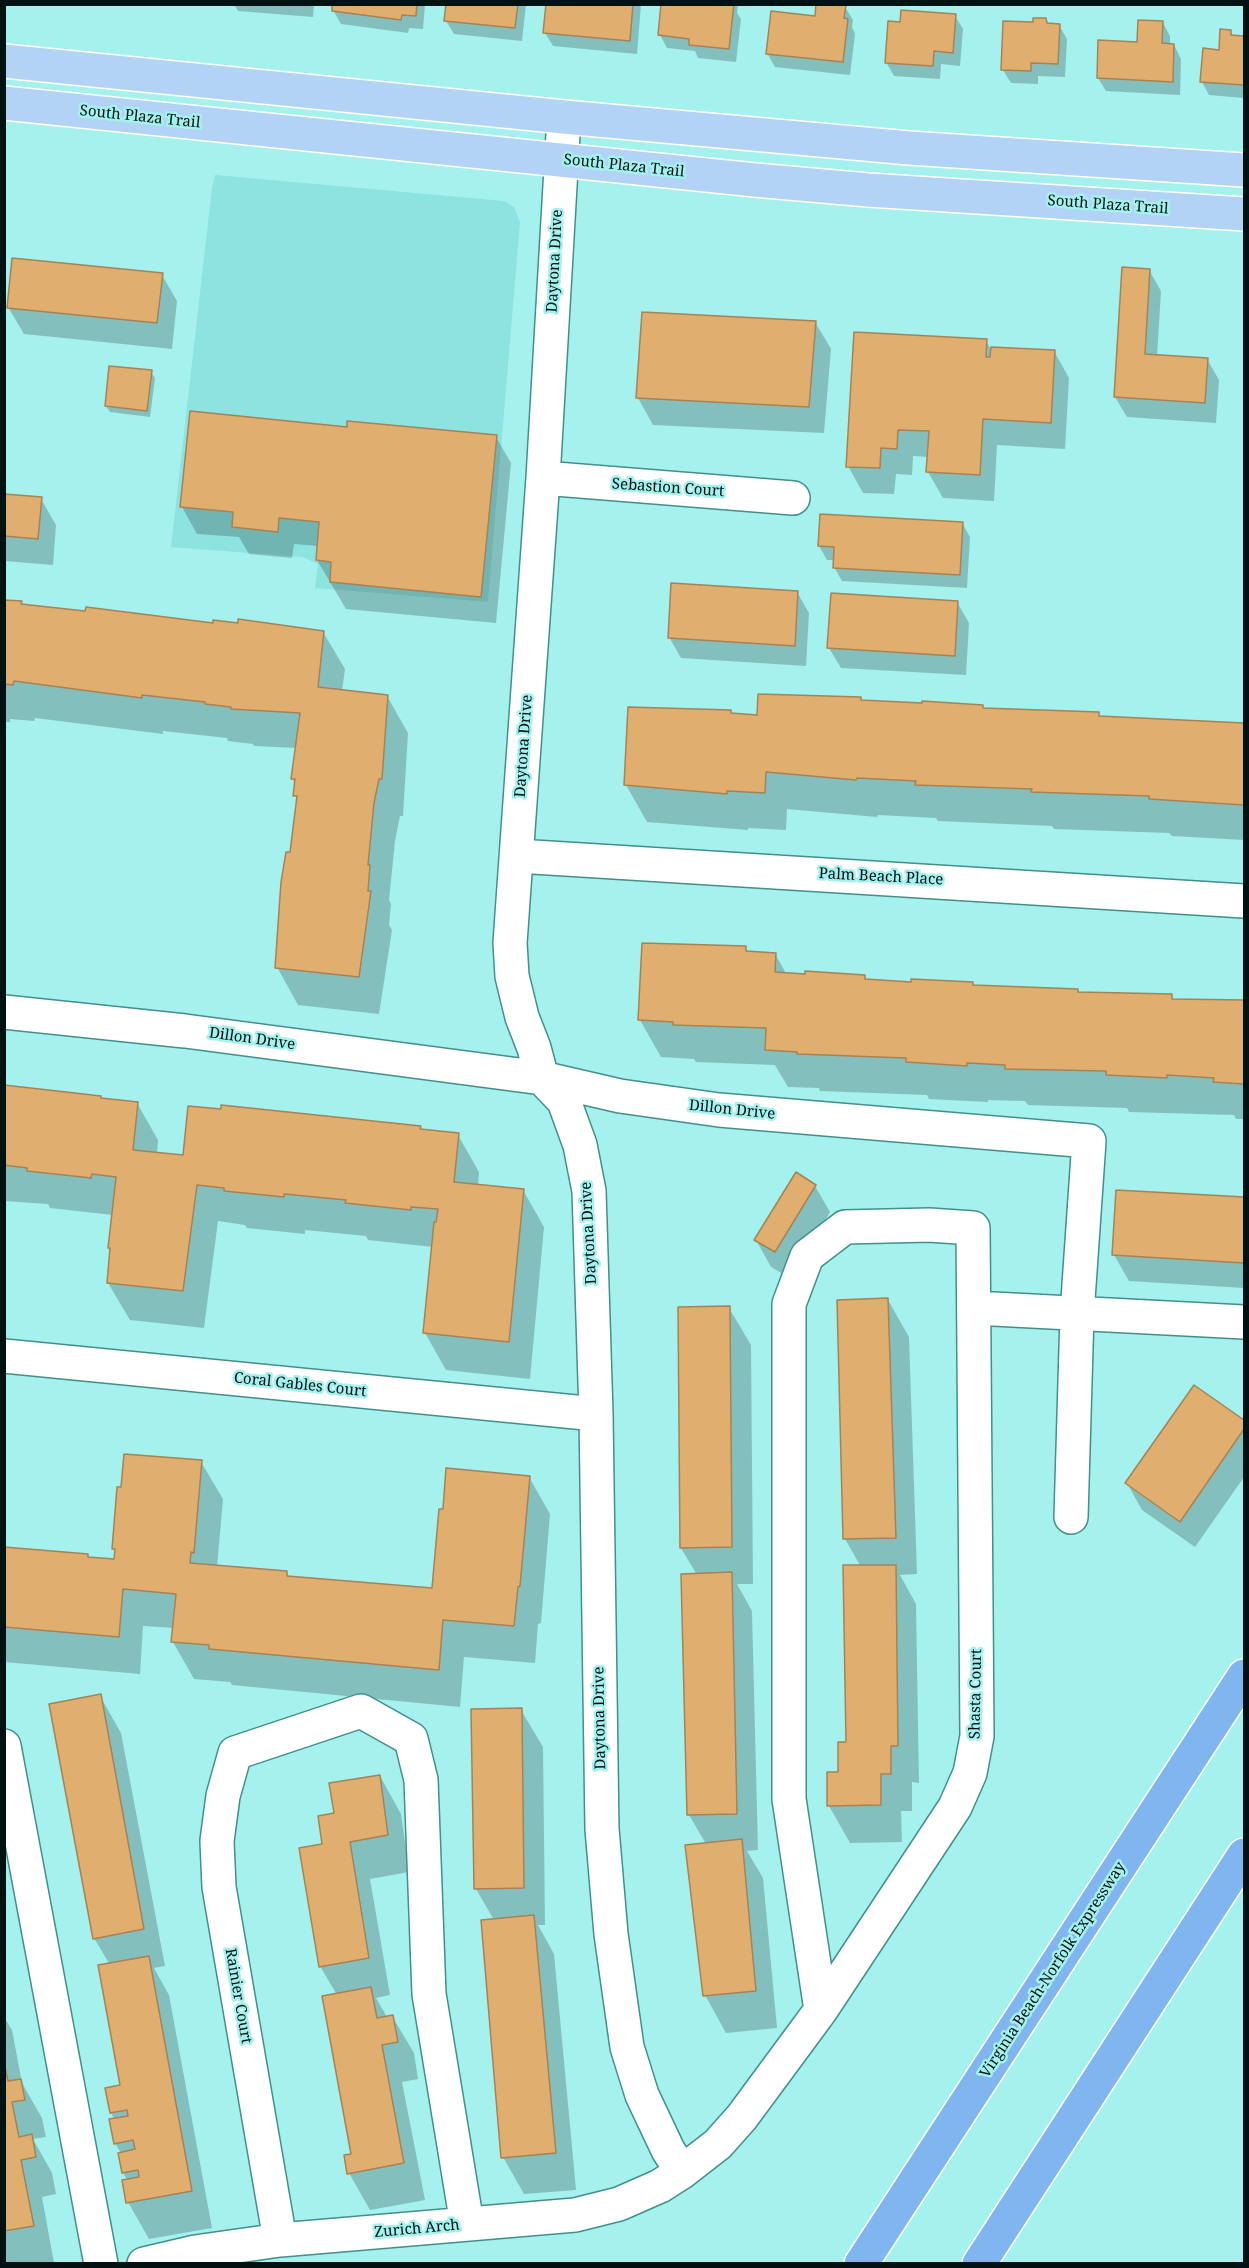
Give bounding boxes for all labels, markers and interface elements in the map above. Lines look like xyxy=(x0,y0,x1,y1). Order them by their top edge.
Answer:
street label: South Plaza Trail xyxy=(79,102,201,132)
street label: South Plaza Trail xyxy=(563,151,685,181)
street label: South Plaza Trail xyxy=(1047,192,1169,218)
street label: Daytona Drive xyxy=(543,209,567,313)
street label: Sebastion Court xyxy=(611,475,725,501)
street label: Daytona Drive xyxy=(511,694,537,798)
street label: Palm Beach Place xyxy=(818,865,944,889)
street label: Dillon Drive xyxy=(208,1024,296,1054)
street label: Dillon Drive xyxy=(688,1097,776,1123)
street label: Daytona Drive xyxy=(577,1181,601,1285)
street label: Coral Gables Court xyxy=(233,1369,367,1401)
street label: Shasta Court xyxy=(966,1649,986,1739)
street label: Daytona Drive xyxy=(590,1666,610,1770)
street label: Virginia Beach-Norfolk Expressway xyxy=(976,1859,1130,2081)
street label: Rainier Court xyxy=(221,1947,255,2045)
street label: Zurich Arch xyxy=(374,2216,460,2242)

